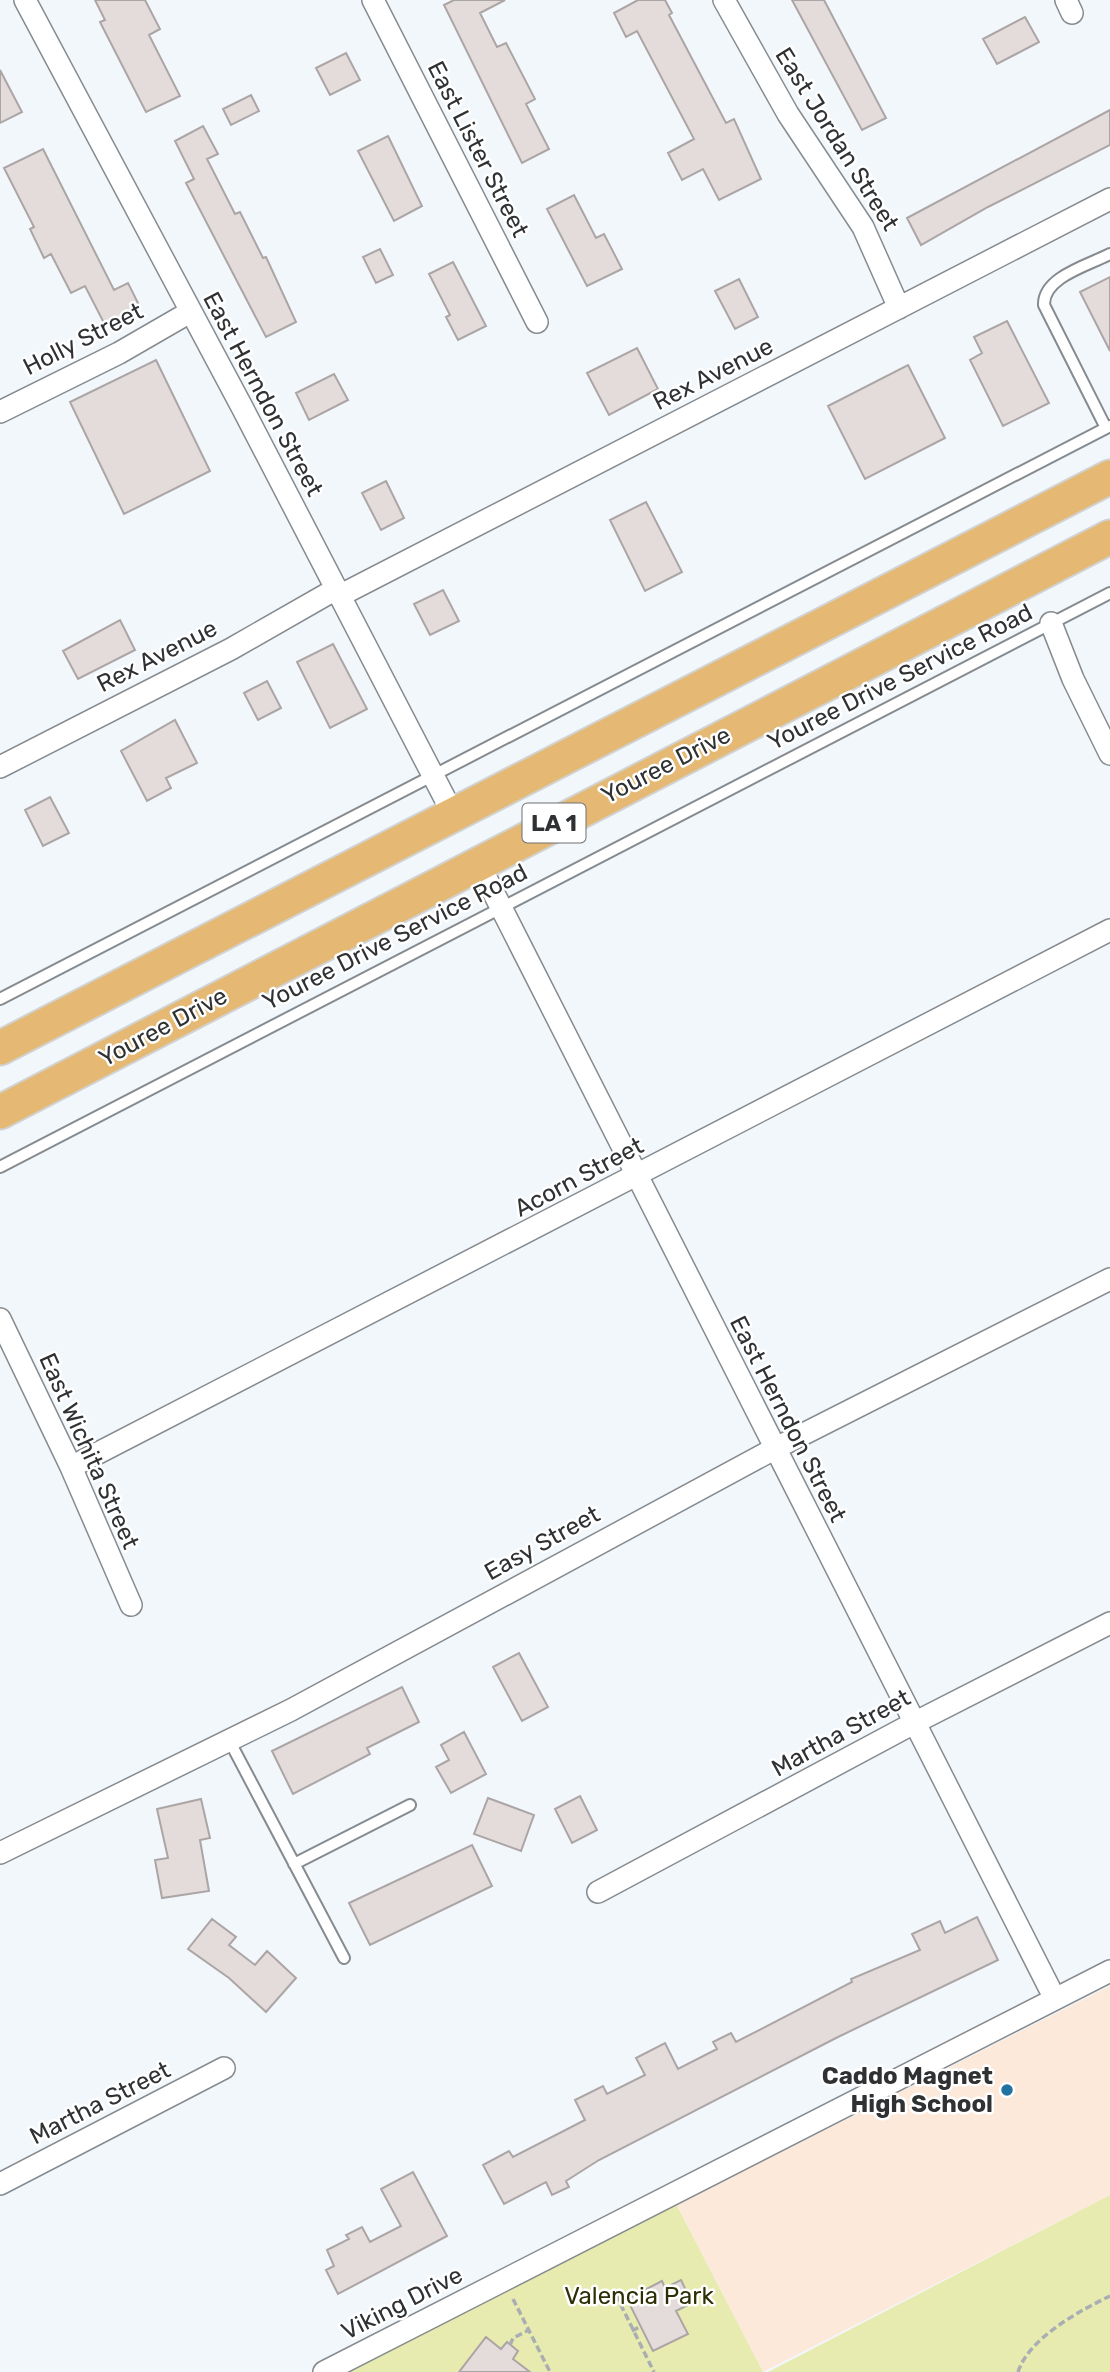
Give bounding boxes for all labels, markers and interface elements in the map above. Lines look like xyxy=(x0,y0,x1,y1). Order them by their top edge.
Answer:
street label: East Jordan Street xyxy=(769,42,905,236)
street label: East Lister Street xyxy=(422,56,534,242)
street label: East Herndon Street xyxy=(197,287,329,501)
street label: Holly Street xyxy=(19,297,147,381)
street label: Rex Avenue xyxy=(648,332,778,416)
street label: Youree Drive Service Road xyxy=(763,598,1037,756)
street label: Rex Avenue xyxy=(92,614,222,698)
street label: Youree Drive xyxy=(597,720,735,810)
road number: LA 1 xyxy=(522,804,586,842)
street label: Youree Drive Service Road xyxy=(258,858,532,1016)
street label: Youree Drive xyxy=(94,982,232,1072)
street label: Acorn Street xyxy=(510,1131,648,1223)
street label: East Herndon Street xyxy=(724,1311,852,1527)
street label: East Wichita Street xyxy=(33,1349,145,1553)
street label: Easy Street xyxy=(479,1500,605,1586)
street label: Martha Street xyxy=(767,1683,915,1783)
street label: Martha Street xyxy=(25,2056,175,2150)
place label: Caddo Magnet High School xyxy=(822,2062,993,2118)
marker: Caddo Magnet High School xyxy=(999,2082,1015,2098)
street label: Viking Drive xyxy=(337,2261,467,2345)
park label: Valencia Park xyxy=(564,2282,714,2310)

